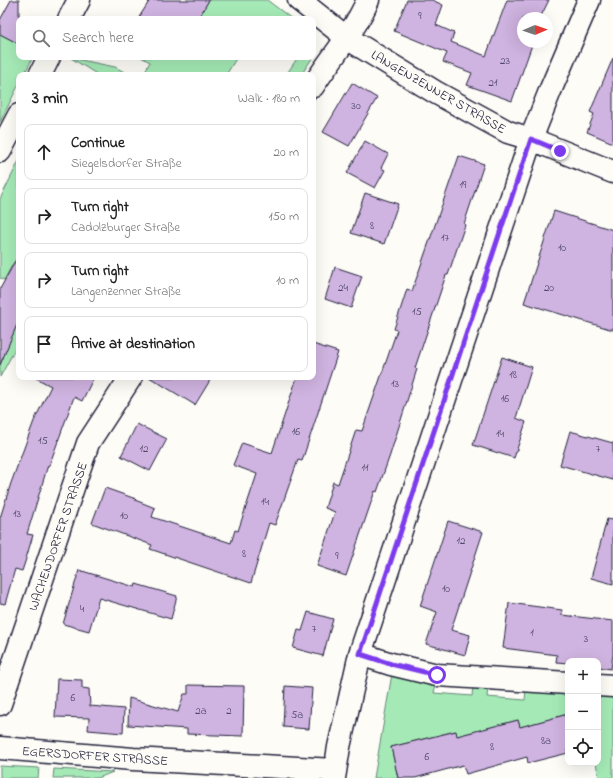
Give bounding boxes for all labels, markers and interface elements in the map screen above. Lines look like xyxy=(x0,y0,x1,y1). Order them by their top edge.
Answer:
house number: 9 xyxy=(418,8,422,24)
north arrow xyxy=(517,12,553,48)
search box xyxy=(16,16,316,60)
icon: search xyxy=(30,27,52,49)
text: Search here xyxy=(62,27,134,49)
street label: LANGENZENNER STRASSE xyxy=(367,46,509,139)
house number: 23 xyxy=(500,53,510,69)
house number: 21 xyxy=(489,75,498,91)
text: 3 min xyxy=(32,86,68,111)
text: Walk · 180 m xyxy=(238,89,300,108)
house number: 30 xyxy=(351,98,361,114)
text: Continue xyxy=(71,132,125,154)
icon: ahead xyxy=(33,141,55,163)
route end xyxy=(551,142,569,160)
text: 20 m xyxy=(274,143,299,162)
text: Siegelsdorfer Straße xyxy=(71,154,182,173)
house number: 19 xyxy=(460,177,467,193)
text: Turn right xyxy=(71,196,129,218)
icon: right xyxy=(33,205,55,227)
text: 150 m xyxy=(268,207,299,226)
text: Cadolzburger Straße xyxy=(71,218,180,237)
house number: 8 xyxy=(370,218,374,234)
house number: 17 xyxy=(441,230,449,246)
house number: 10 xyxy=(558,240,566,256)
text: Turn right xyxy=(71,260,129,282)
icon: right xyxy=(33,269,55,291)
text: 10 m xyxy=(276,271,299,290)
house number: 24 xyxy=(338,280,348,296)
house number: 20 xyxy=(544,280,554,296)
text: Langenzenner Straße xyxy=(71,282,181,301)
house number: 15 xyxy=(412,304,422,320)
icon: arrive xyxy=(33,333,55,355)
text: Arrive at destination xyxy=(71,333,195,355)
house number: 18 xyxy=(509,367,517,383)
house number: 13 xyxy=(391,376,399,392)
house number: 16 xyxy=(501,391,509,407)
house number: 16 xyxy=(292,424,300,440)
house number: 14 xyxy=(496,426,504,442)
house number: 15 xyxy=(38,433,48,449)
house number: 12 xyxy=(140,441,149,457)
house number: 7 xyxy=(596,441,601,457)
street label: WACHENDORFER STRASSE xyxy=(24,459,93,613)
house number: 11 xyxy=(362,460,369,476)
house number: 14 xyxy=(261,494,269,510)
house number: 13 xyxy=(13,506,21,522)
house number: 10 xyxy=(120,508,128,524)
house number: 12 xyxy=(457,533,466,549)
house number: 8 xyxy=(242,546,246,562)
house number: 9 xyxy=(335,548,339,564)
house number: 10 xyxy=(442,581,450,597)
house number: 4 xyxy=(80,601,85,617)
house number: 7 xyxy=(312,621,317,637)
house number: 1 xyxy=(530,625,534,641)
house number: 3 xyxy=(584,631,589,647)
map controls xyxy=(565,658,601,766)
button: + xyxy=(565,658,601,694)
route start xyxy=(428,666,446,684)
house number: 6 xyxy=(71,690,76,706)
button: − xyxy=(565,694,601,730)
house number: 2a xyxy=(195,703,207,719)
house number: 2 xyxy=(226,703,232,719)
house number: 5a xyxy=(291,707,303,723)
button: locate xyxy=(565,730,601,766)
house number: 8a xyxy=(541,733,551,749)
house number: 8 xyxy=(490,739,494,755)
street label: EGERSDORFER STRASSE xyxy=(21,742,169,771)
house number: 6 xyxy=(425,749,430,765)

